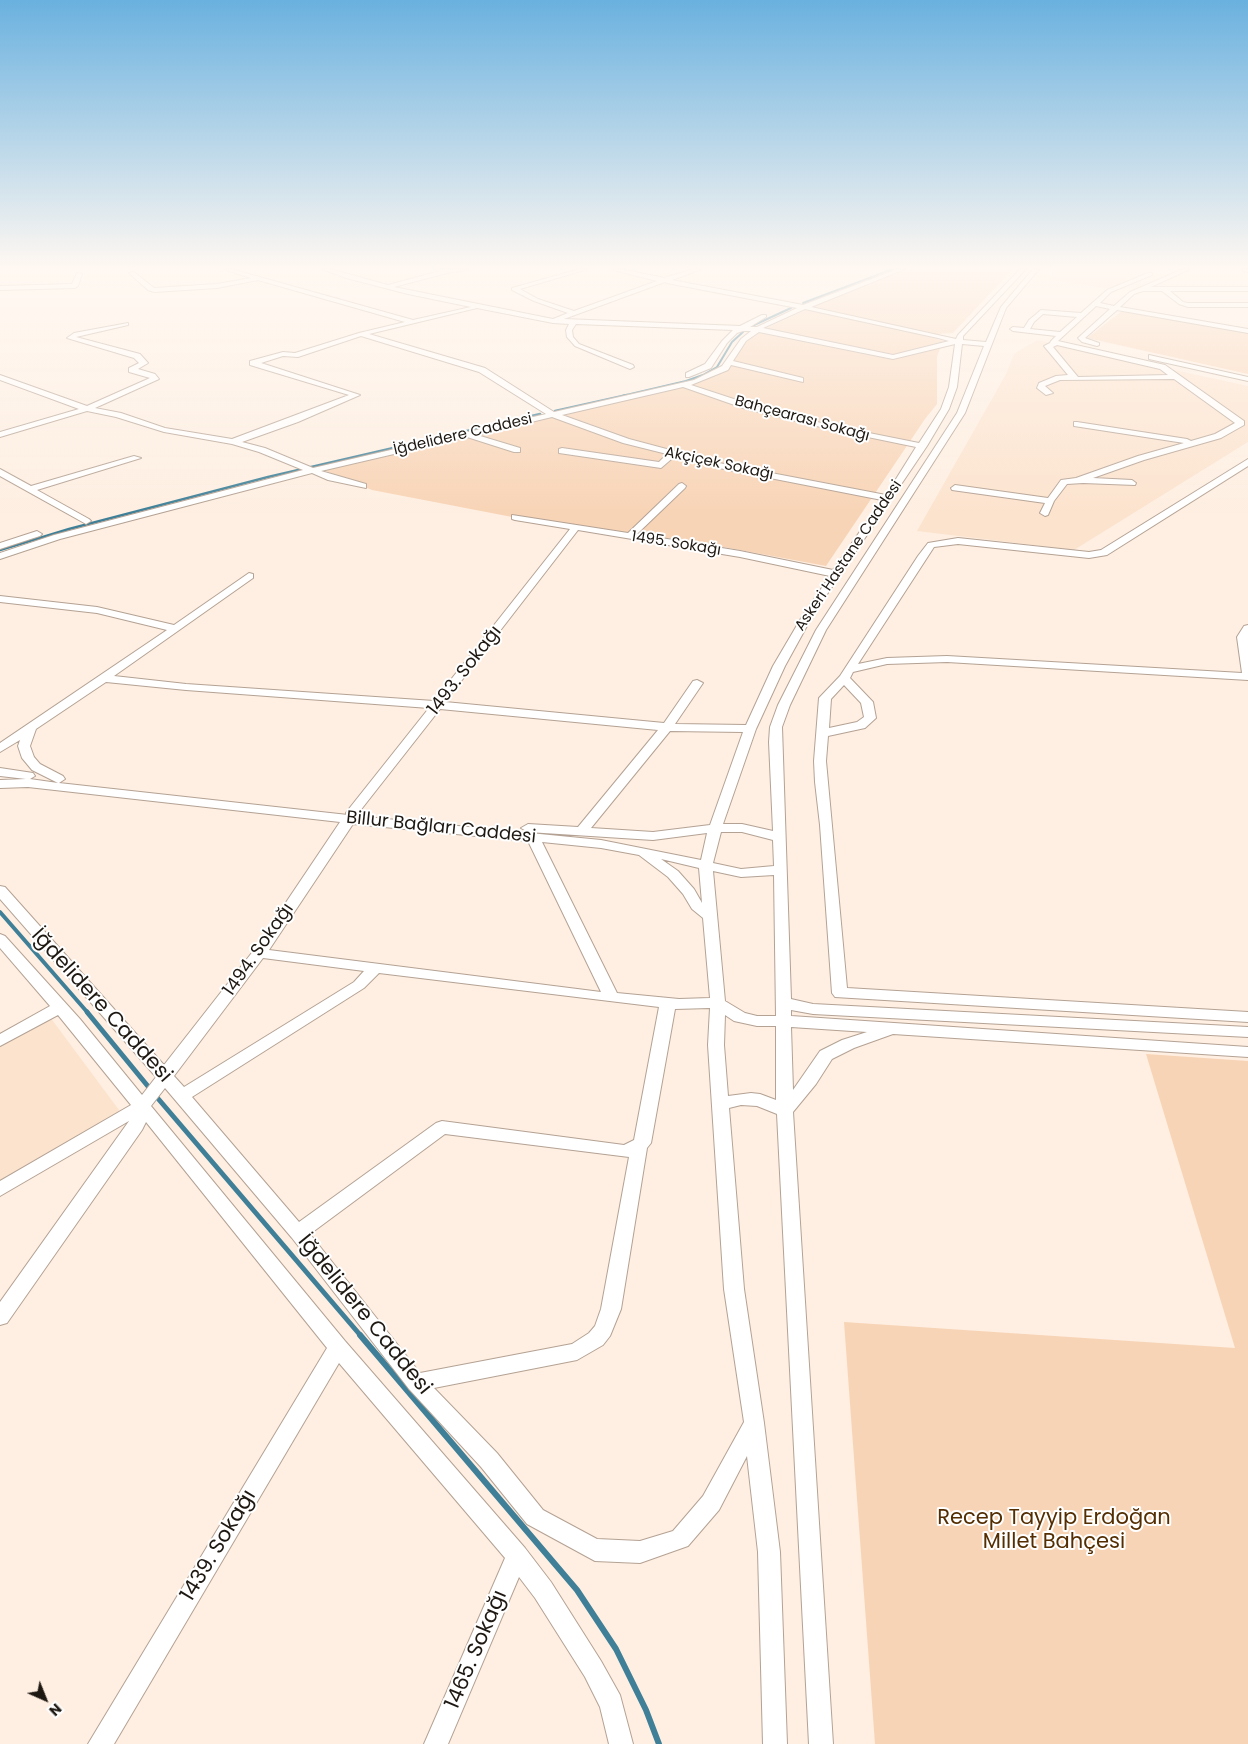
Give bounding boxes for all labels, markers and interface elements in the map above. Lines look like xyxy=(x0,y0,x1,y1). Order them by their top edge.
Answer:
street label: Bahçearası Sokağı xyxy=(733,392,871,446)
street label: İğdelidere Caddesi xyxy=(392,410,534,460)
street label: Akçiçek Sokağı xyxy=(663,444,775,484)
street label: Askeri Hastane Caddesi xyxy=(792,477,906,635)
street label: 1495. Sokağı xyxy=(630,528,722,560)
street label: 1493. Sokağı xyxy=(423,622,507,720)
street label: Billur Bağları Caddesi xyxy=(345,807,537,849)
street label: 1494. Sokağı xyxy=(219,899,299,1001)
street label: İğdelidere Caddesi xyxy=(25,924,177,1088)
street label: İğdelidere Caddesi xyxy=(292,1230,436,1400)
street label: 1439. Sokağı xyxy=(176,1486,262,1606)
park label: Recep Tayyip Erdoğan Millet Bahçesi xyxy=(937,1506,1171,1556)
street label: 1465. Sokağı xyxy=(441,1587,513,1713)
north arrow xyxy=(20,1674,70,1724)
text: N xyxy=(45,1699,66,1721)

